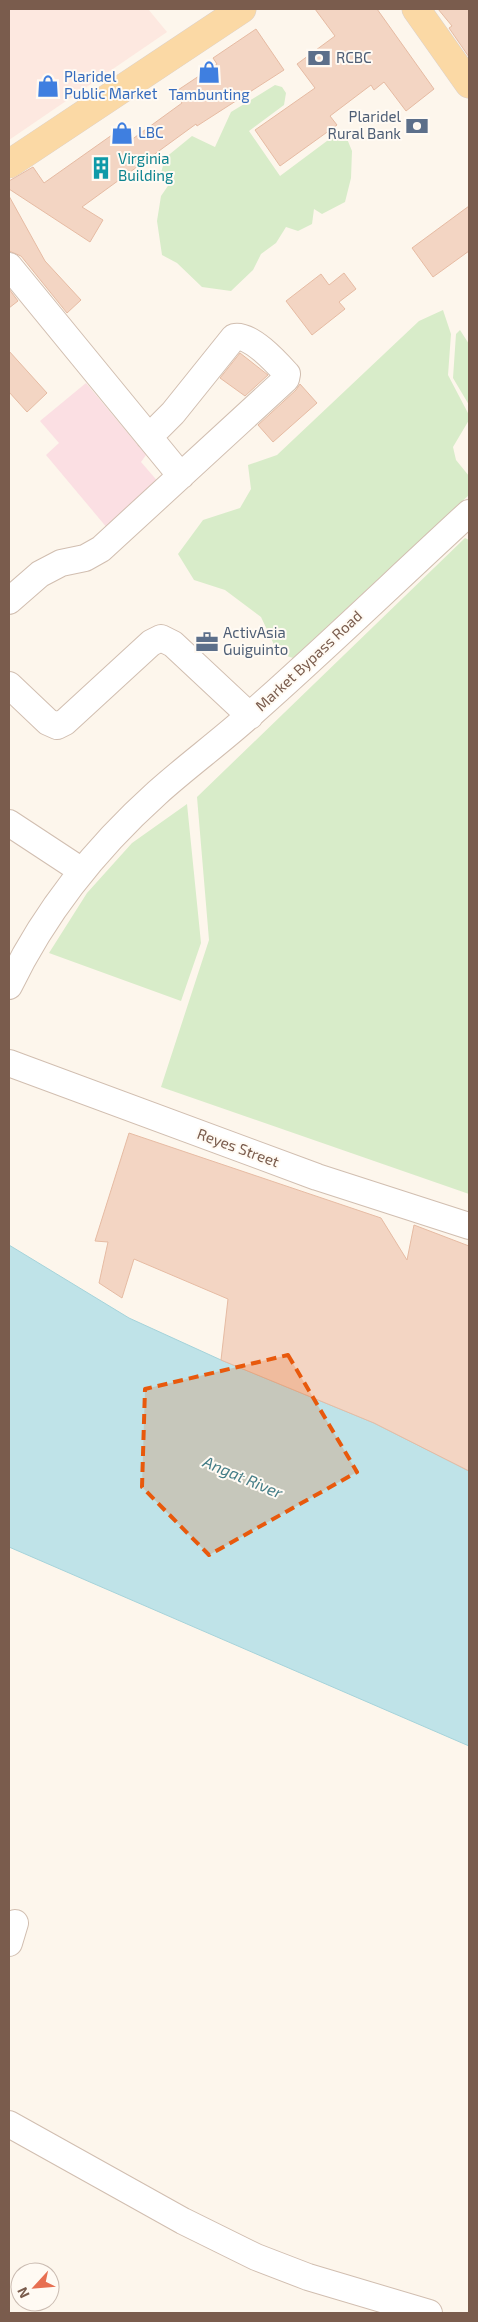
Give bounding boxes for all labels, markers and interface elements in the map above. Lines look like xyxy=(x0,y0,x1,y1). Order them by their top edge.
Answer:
bank icon: RCBC xyxy=(306,45,332,71)
place label: RCBC xyxy=(336,48,372,66)
shop icon: Tambunting xyxy=(196,59,222,85)
place label: Plaridel Public Market xyxy=(64,67,158,102)
shop icon: Plaridel Public Market xyxy=(35,73,61,99)
place label: Tambunting xyxy=(168,85,250,103)
place label: Plaridel Rural Bank xyxy=(328,107,402,142)
bank icon: Plaridel Rural Bank xyxy=(404,113,430,139)
shop icon: LBC xyxy=(109,120,135,146)
place label: LBC xyxy=(138,123,164,141)
place label: Virginia Building xyxy=(118,149,174,184)
building icon: Virginia Building xyxy=(88,155,114,181)
street label: Market Bypass Road xyxy=(251,606,365,714)
place label: ActivAsia Guiguinto xyxy=(223,623,288,658)
office icon: ActivAsia Guiguinto xyxy=(194,629,220,655)
street label: Reyes Street xyxy=(195,1124,282,1170)
water label: Angat River xyxy=(200,1451,286,1502)
north arrow xyxy=(10,2262,60,2312)
text: N xyxy=(13,2285,33,2301)

